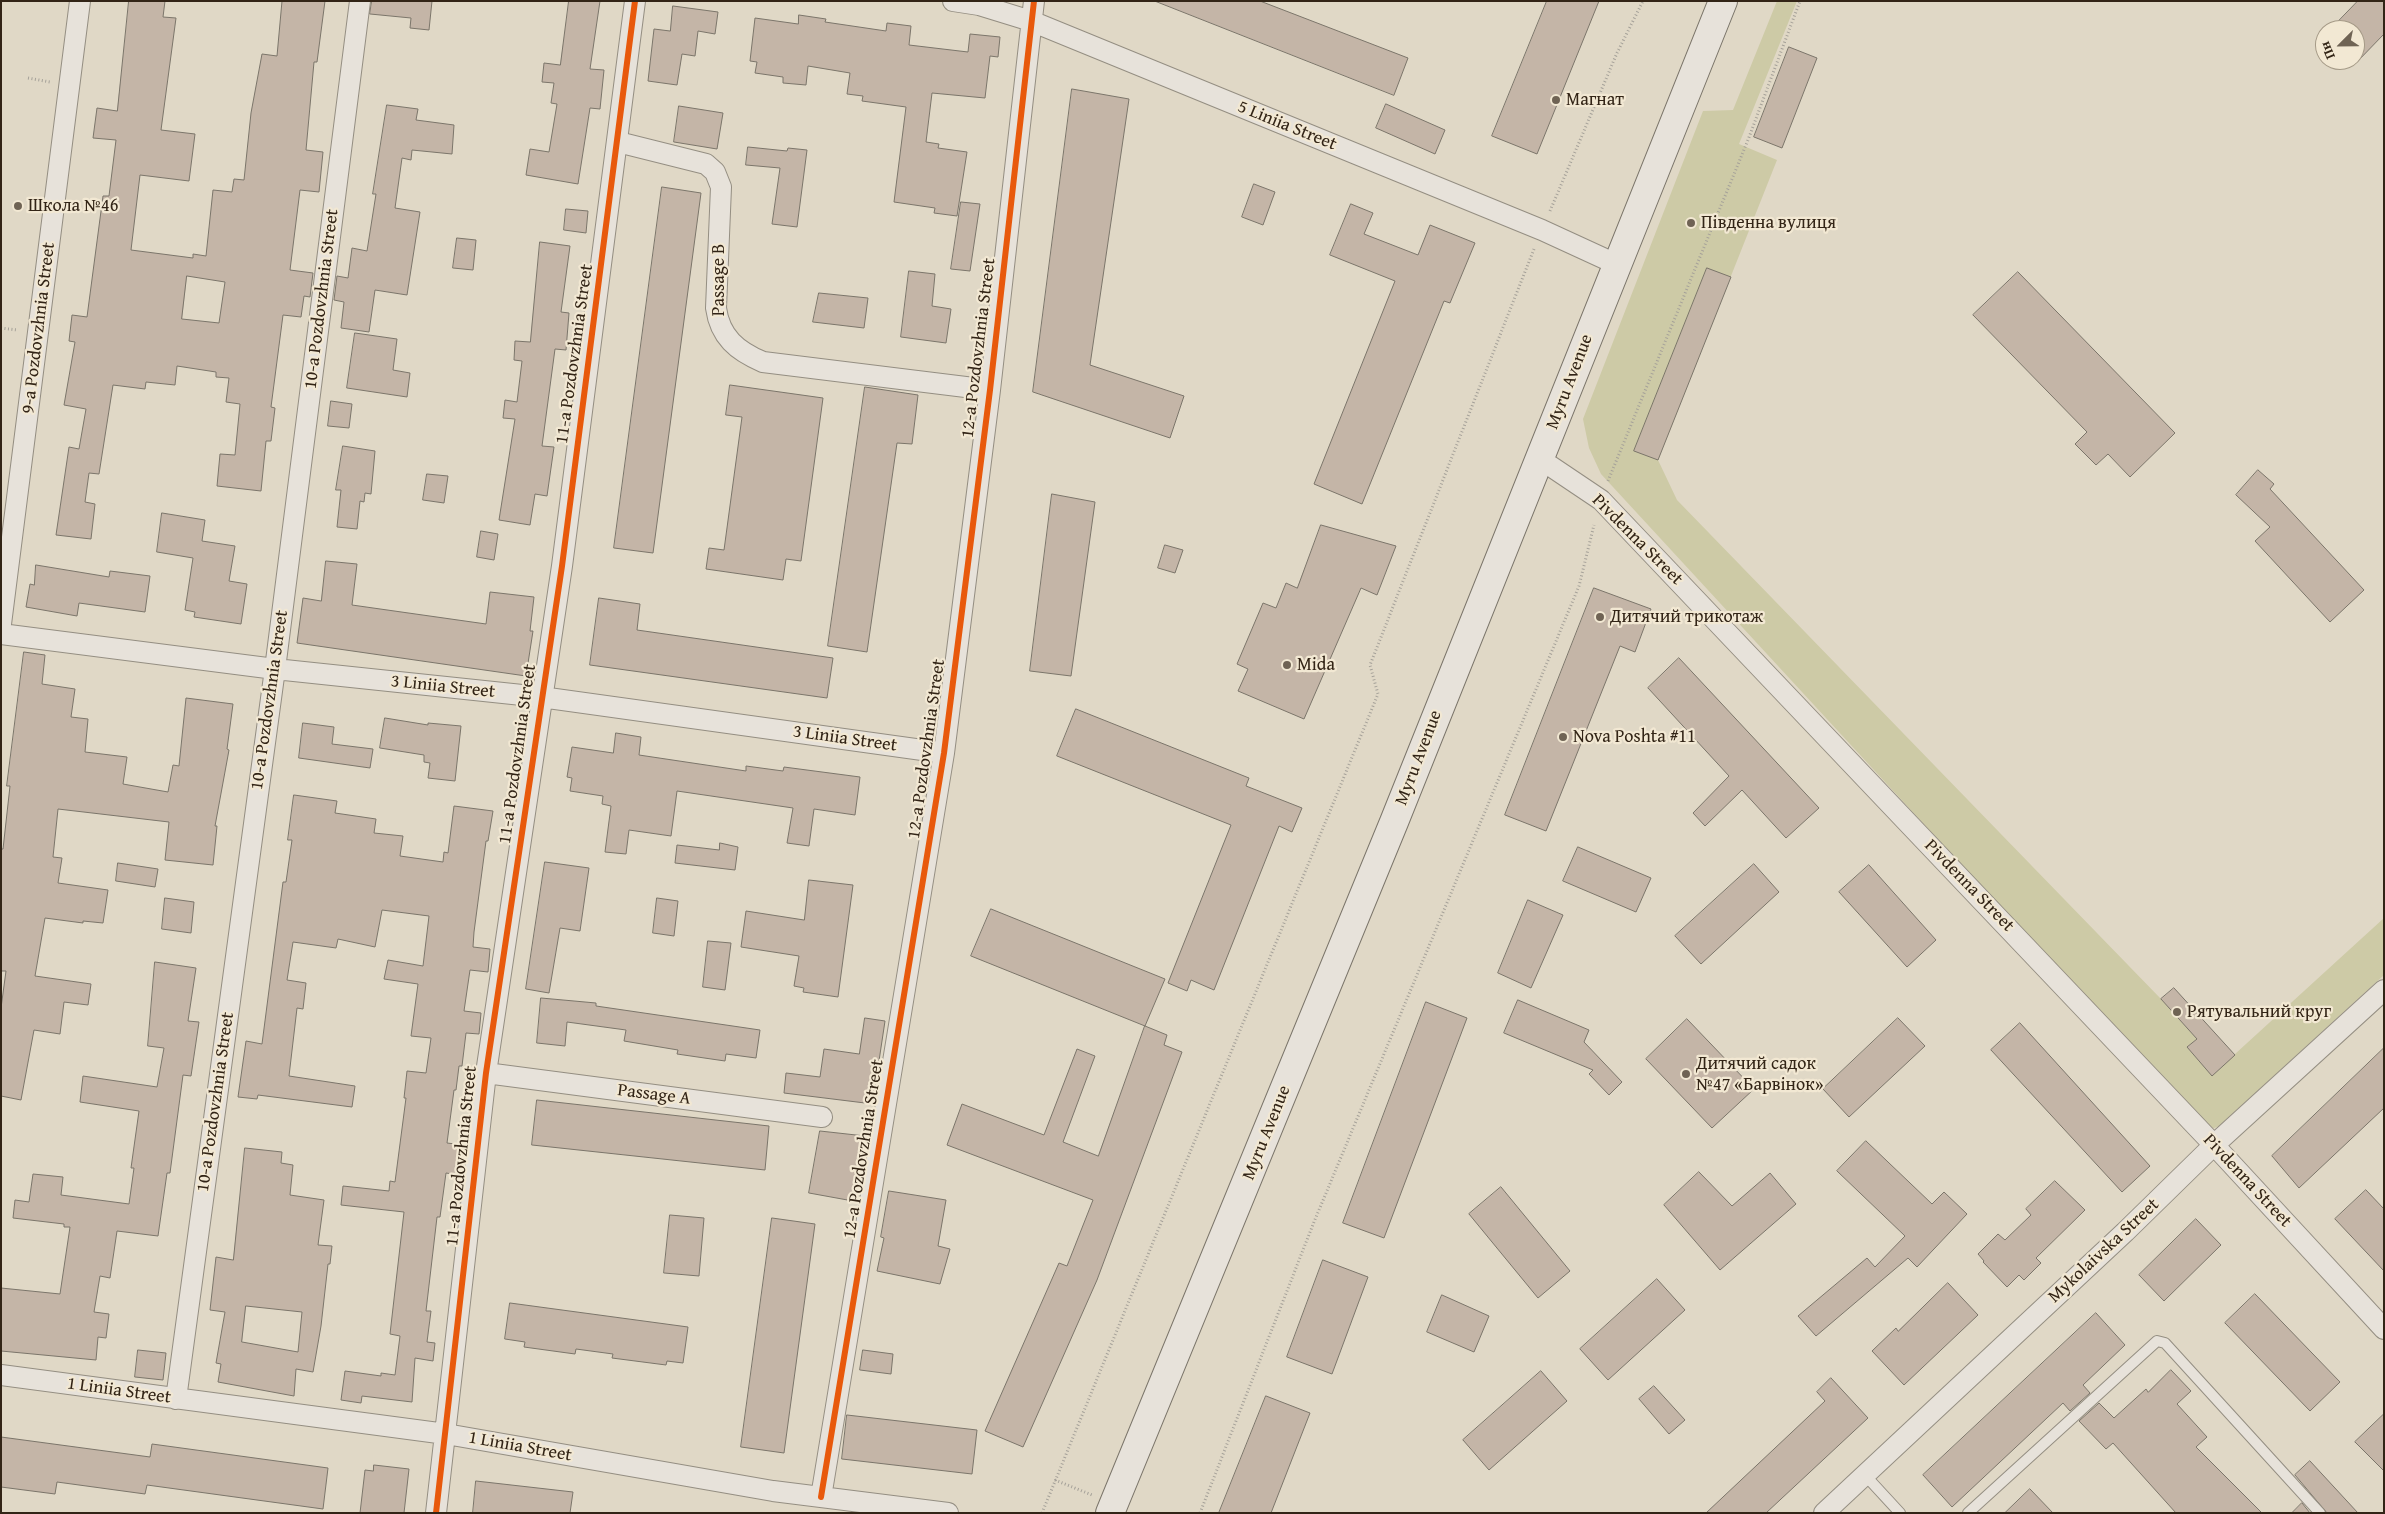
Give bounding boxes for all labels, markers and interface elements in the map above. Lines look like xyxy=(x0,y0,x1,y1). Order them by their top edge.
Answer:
north arrow xyxy=(2315,20,2365,70)
text: Пн xyxy=(2314,38,2340,63)
place label: Магнат xyxy=(1566,89,1624,111)
marker: Магнат xyxy=(1550,94,1562,106)
street label: 5 Liniia Street xyxy=(1234,96,1340,156)
place label: Школа №46 xyxy=(28,195,118,217)
marker: Школа №46 xyxy=(12,200,24,212)
street label: 10-a Pozdovzhnia Street xyxy=(300,208,344,390)
place label: Південна вулиця xyxy=(1701,212,1836,234)
marker: Південна вулиця xyxy=(1685,217,1697,229)
street label: 9-a Pozdovzhnia Street xyxy=(18,241,60,415)
street label: Passage B xyxy=(708,244,730,316)
street label: 12-a Pozdovzhnia Street xyxy=(957,257,1001,439)
street label: 11-a Pozdovzhnia Street xyxy=(552,263,598,445)
street label: Myru Avenue xyxy=(1542,331,1598,433)
street label: Pivdenna Street xyxy=(1587,490,1687,590)
place label: Дитячий трикотаж xyxy=(1610,606,1763,628)
street label: 10-a Pozdovzhnia Street xyxy=(247,609,293,791)
marker: Дитячий трикотаж xyxy=(1594,611,1606,623)
place label: Mida xyxy=(1297,654,1335,676)
street label: 12-a Pozdovzhnia Street xyxy=(904,658,950,840)
marker: Mida xyxy=(1281,659,1293,671)
street label: 11-a Pozdovzhnia Street xyxy=(495,663,541,845)
street label: 3 Liniia Street xyxy=(390,671,496,703)
street label: Myru Avenue xyxy=(1391,707,1447,809)
street label: 3 Liniia Street xyxy=(792,721,898,757)
place label: Nova Poshta #11 xyxy=(1573,726,1696,748)
marker: Nova Poshta #11 xyxy=(1557,731,1569,743)
street label: Pivdenna Street xyxy=(1920,835,2018,937)
place label: Рятувальний круг xyxy=(2187,1001,2331,1023)
marker: Рятувальний круг xyxy=(2171,1006,2183,1018)
street label: 10-a Pozdovzhnia Street xyxy=(193,1011,239,1193)
place label: Дитячий садок №47 «Барвінок» xyxy=(1696,1053,1823,1096)
street label: 12-a Pozdovzhnia Street xyxy=(839,1058,889,1240)
street label: 11-a Pozdovzhnia Street xyxy=(442,1065,482,1247)
marker: Дитячий садок №47 «Барвінок» xyxy=(1680,1068,1692,1080)
street label: Passage A xyxy=(616,1080,692,1110)
street label: Myru Avenue xyxy=(1238,1083,1296,1183)
street label: Pivdenna Street xyxy=(2198,1130,2296,1232)
street label: Mykolaivska Street xyxy=(2044,1194,2164,1308)
street label: 1 Liniia Street xyxy=(66,1373,172,1409)
street label: 1 Liniia Street xyxy=(467,1427,573,1467)

